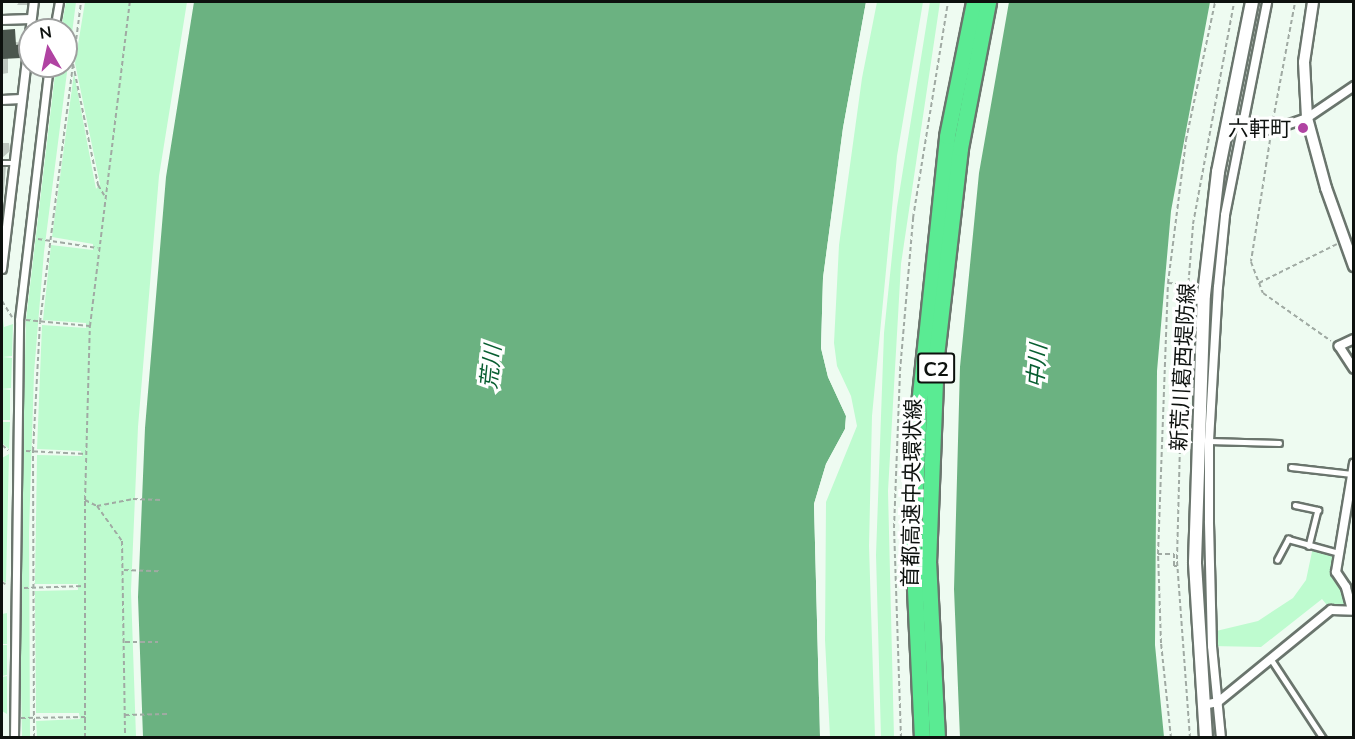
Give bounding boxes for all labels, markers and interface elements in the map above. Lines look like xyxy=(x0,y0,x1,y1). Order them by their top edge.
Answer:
north arrow xyxy=(18,18,78,78)
text: N xyxy=(38,21,53,43)
place label: 六軒町 xyxy=(1228,115,1291,141)
marker: 六軒町 xyxy=(1296,121,1310,135)
street label: 新荒川葛西堤防線 xyxy=(1165,282,1199,452)
water label: 中川 xyxy=(1022,343,1052,389)
water label: 荒川 xyxy=(476,344,506,390)
road number: C2 xyxy=(916,351,956,385)
street label: 首都高速中央環状線 xyxy=(897,398,925,588)

